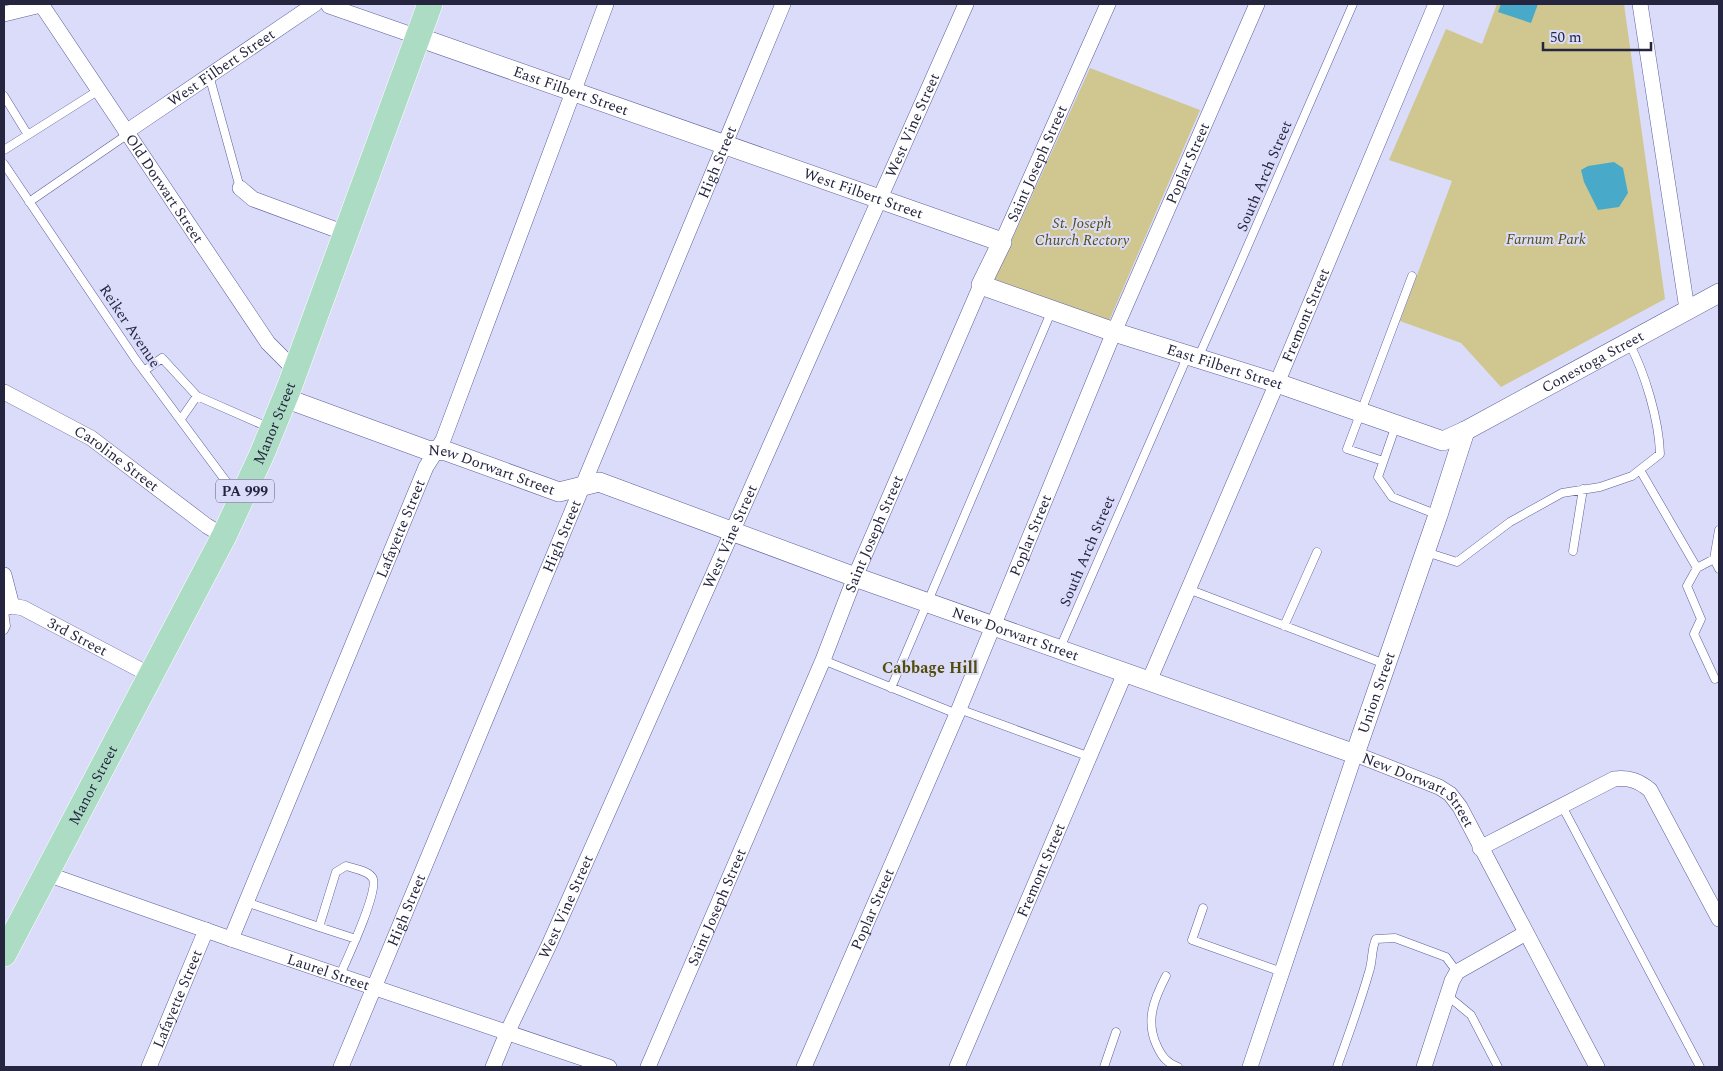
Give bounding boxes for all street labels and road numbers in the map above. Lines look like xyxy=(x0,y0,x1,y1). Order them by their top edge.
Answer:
street label: West Filbert Street xyxy=(163,23,280,113)
street label: East Filbert Street xyxy=(510,60,632,122)
street label: West Vine Street xyxy=(880,69,946,181)
street label: Saint Joseph Street xyxy=(1001,101,1074,226)
street label: South Arch Street xyxy=(1231,117,1298,235)
street label: Poplar Street xyxy=(1160,119,1216,208)
street label: High Street xyxy=(692,122,743,202)
street label: Old Dorwart Street xyxy=(119,129,209,248)
street label: West Filbert Street xyxy=(800,162,926,225)
street label: Fremont Street xyxy=(1276,265,1336,366)
street label: Reiker Avenue xyxy=(93,280,166,373)
street label: Conestoga Street xyxy=(1538,325,1648,399)
street label: East Filbert Street xyxy=(1164,338,1286,396)
street label: Manor Street xyxy=(248,379,302,469)
street label: Caroline Street xyxy=(70,420,164,498)
street label: New Dorwart Street xyxy=(428,439,558,502)
street label: Saint Joseph Street xyxy=(839,472,910,596)
street label: Lafayette Street xyxy=(370,476,432,582)
road number: PA 999 xyxy=(216,480,274,502)
street label: West Vine Street xyxy=(697,481,764,593)
street label: Poplar Street xyxy=(1004,491,1058,580)
street label: South Arch Street xyxy=(1054,492,1121,610)
street label: High Street xyxy=(537,496,588,576)
street label: New Dorwart Street xyxy=(949,601,1082,667)
street label: 3rd Street xyxy=(43,612,111,663)
street label: Union Street xyxy=(1352,649,1402,737)
street label: Manor Street xyxy=(63,741,124,829)
street label: New Dorwart Street xyxy=(1358,747,1480,832)
street label: Fremont Street xyxy=(1011,820,1072,921)
street label: Saint Joseph Street xyxy=(682,845,753,970)
street label: West Vine Street xyxy=(533,851,600,963)
street label: Poplar Street xyxy=(845,865,901,954)
street label: High Street xyxy=(381,870,432,950)
street label: Lafayette Street xyxy=(147,946,209,1052)
street label: Laurel Street xyxy=(284,948,373,997)

